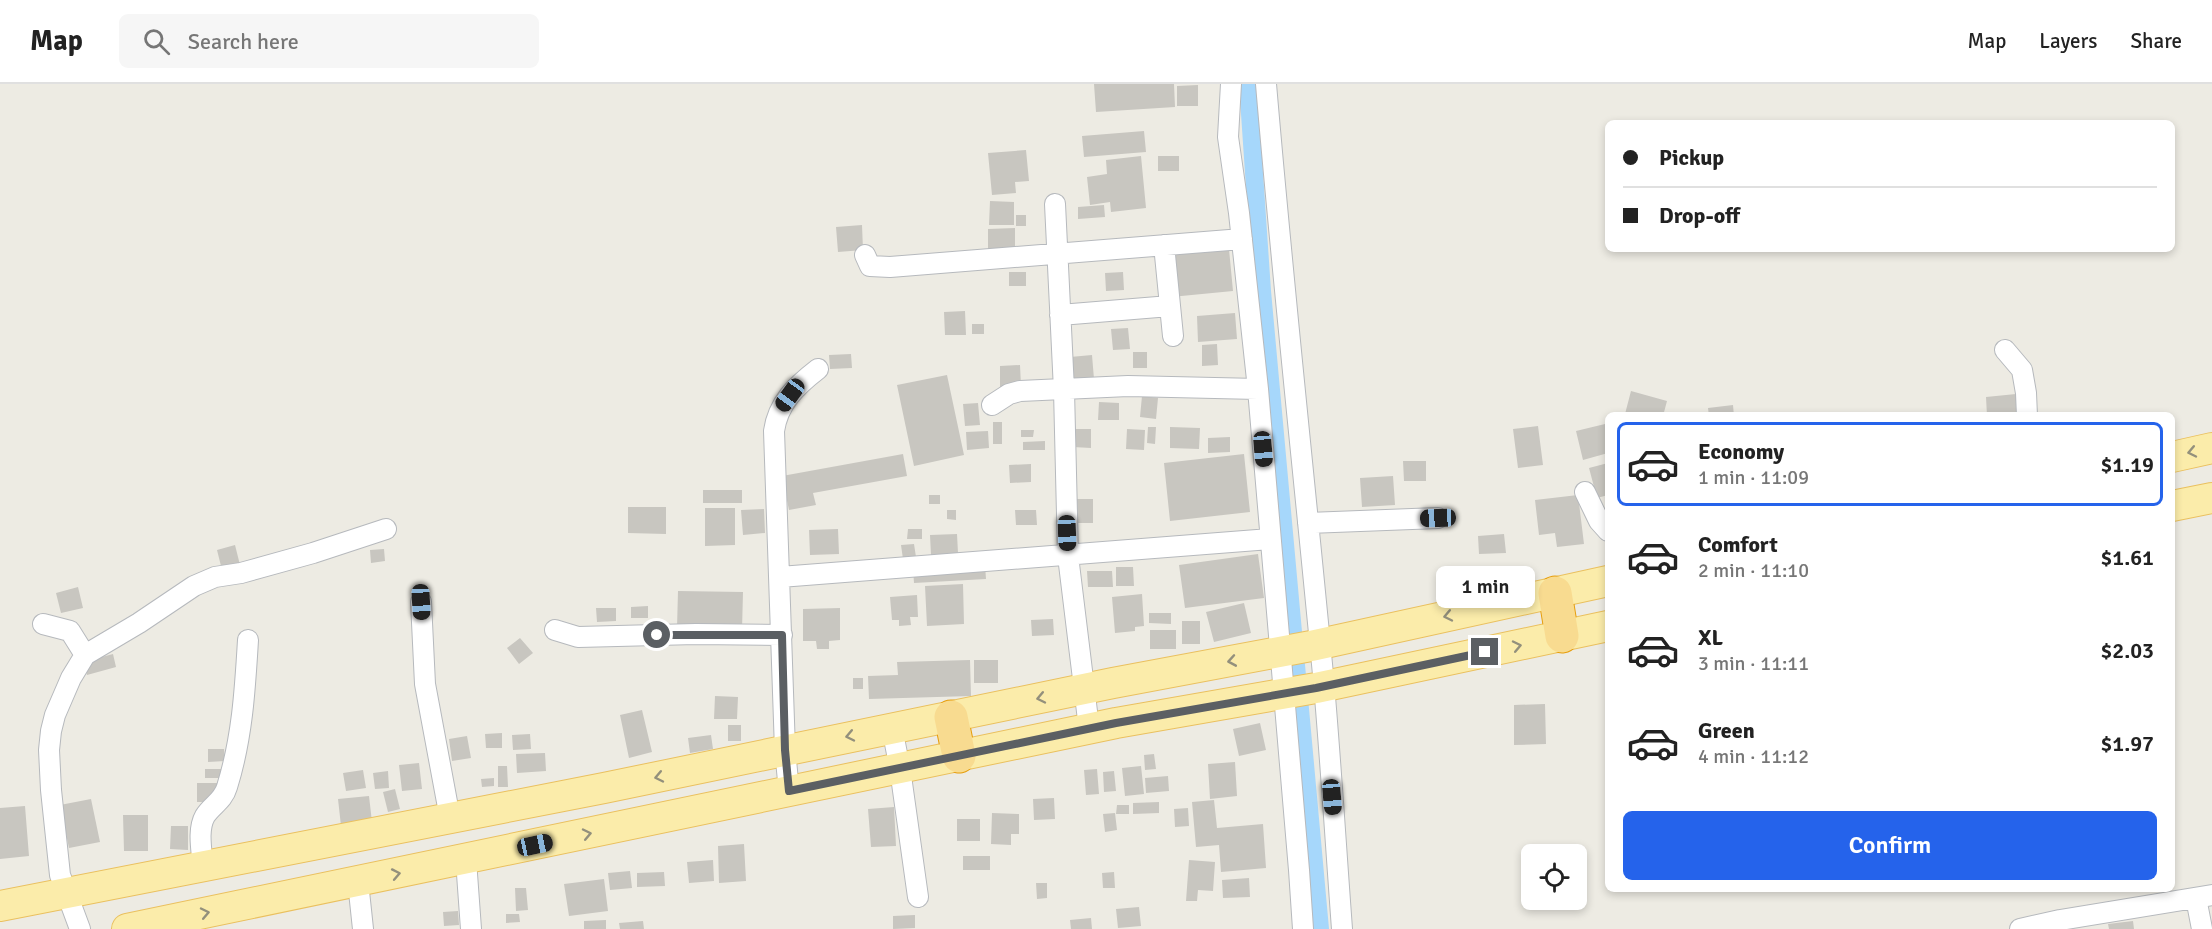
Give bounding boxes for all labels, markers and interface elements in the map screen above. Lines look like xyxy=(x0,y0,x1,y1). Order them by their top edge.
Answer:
search box xyxy=(119,14,539,68)
text: Map xyxy=(30,24,83,58)
icon: search xyxy=(140,25,173,58)
text: Search here xyxy=(188,28,299,55)
text: Map xyxy=(1968,28,2006,54)
text: Layers xyxy=(2039,28,2097,54)
text: Share xyxy=(2130,28,2182,54)
text: Pickup xyxy=(1659,144,1724,171)
text: Drop-off xyxy=(1659,202,1740,229)
car xyxy=(772,375,808,415)
car xyxy=(1252,430,1274,468)
icon: car xyxy=(1626,437,1680,491)
text: Economy xyxy=(1698,438,1784,465)
one-way arrow xyxy=(2187,445,2197,458)
text: $1.19 xyxy=(2100,451,2154,478)
text: 1 min · 11:09 xyxy=(1698,465,1809,490)
car xyxy=(1420,508,1456,528)
car xyxy=(1057,515,1077,551)
icon: car xyxy=(1626,530,1680,584)
text: Comfort xyxy=(1698,531,1778,558)
text: $1.61 xyxy=(2100,544,2154,571)
text: 2 min · 11:10 xyxy=(1698,558,1809,583)
callout: 1 min xyxy=(1436,565,1534,607)
text: 1 min xyxy=(1462,574,1509,599)
car xyxy=(411,584,431,620)
one-way arrow xyxy=(1444,609,1454,622)
route start xyxy=(643,621,670,648)
icon: car xyxy=(1626,623,1680,677)
text: XL xyxy=(1698,624,1723,651)
text: $2.03 xyxy=(2100,637,2154,664)
route end xyxy=(1471,638,1498,665)
one-way arrow xyxy=(1512,640,1522,653)
text: 3 min · 11:11 xyxy=(1698,651,1809,676)
one-way arrow xyxy=(1228,654,1238,667)
one-way arrow xyxy=(1036,691,1046,704)
icon: car xyxy=(1626,716,1680,770)
text: Green xyxy=(1698,717,1755,744)
one-way arrow xyxy=(845,729,855,742)
text: $1.97 xyxy=(2100,730,2154,757)
text: 4 min · 11:12 xyxy=(1698,744,1809,769)
one-way arrow xyxy=(654,769,664,782)
car xyxy=(1321,778,1343,816)
button: Confirm xyxy=(1623,811,2157,880)
one-way arrow xyxy=(581,828,591,841)
car xyxy=(516,832,554,858)
map controls xyxy=(1521,844,1587,910)
button: locate xyxy=(1521,844,1587,910)
one-way arrow xyxy=(391,868,401,881)
one-way arrow xyxy=(200,908,210,921)

